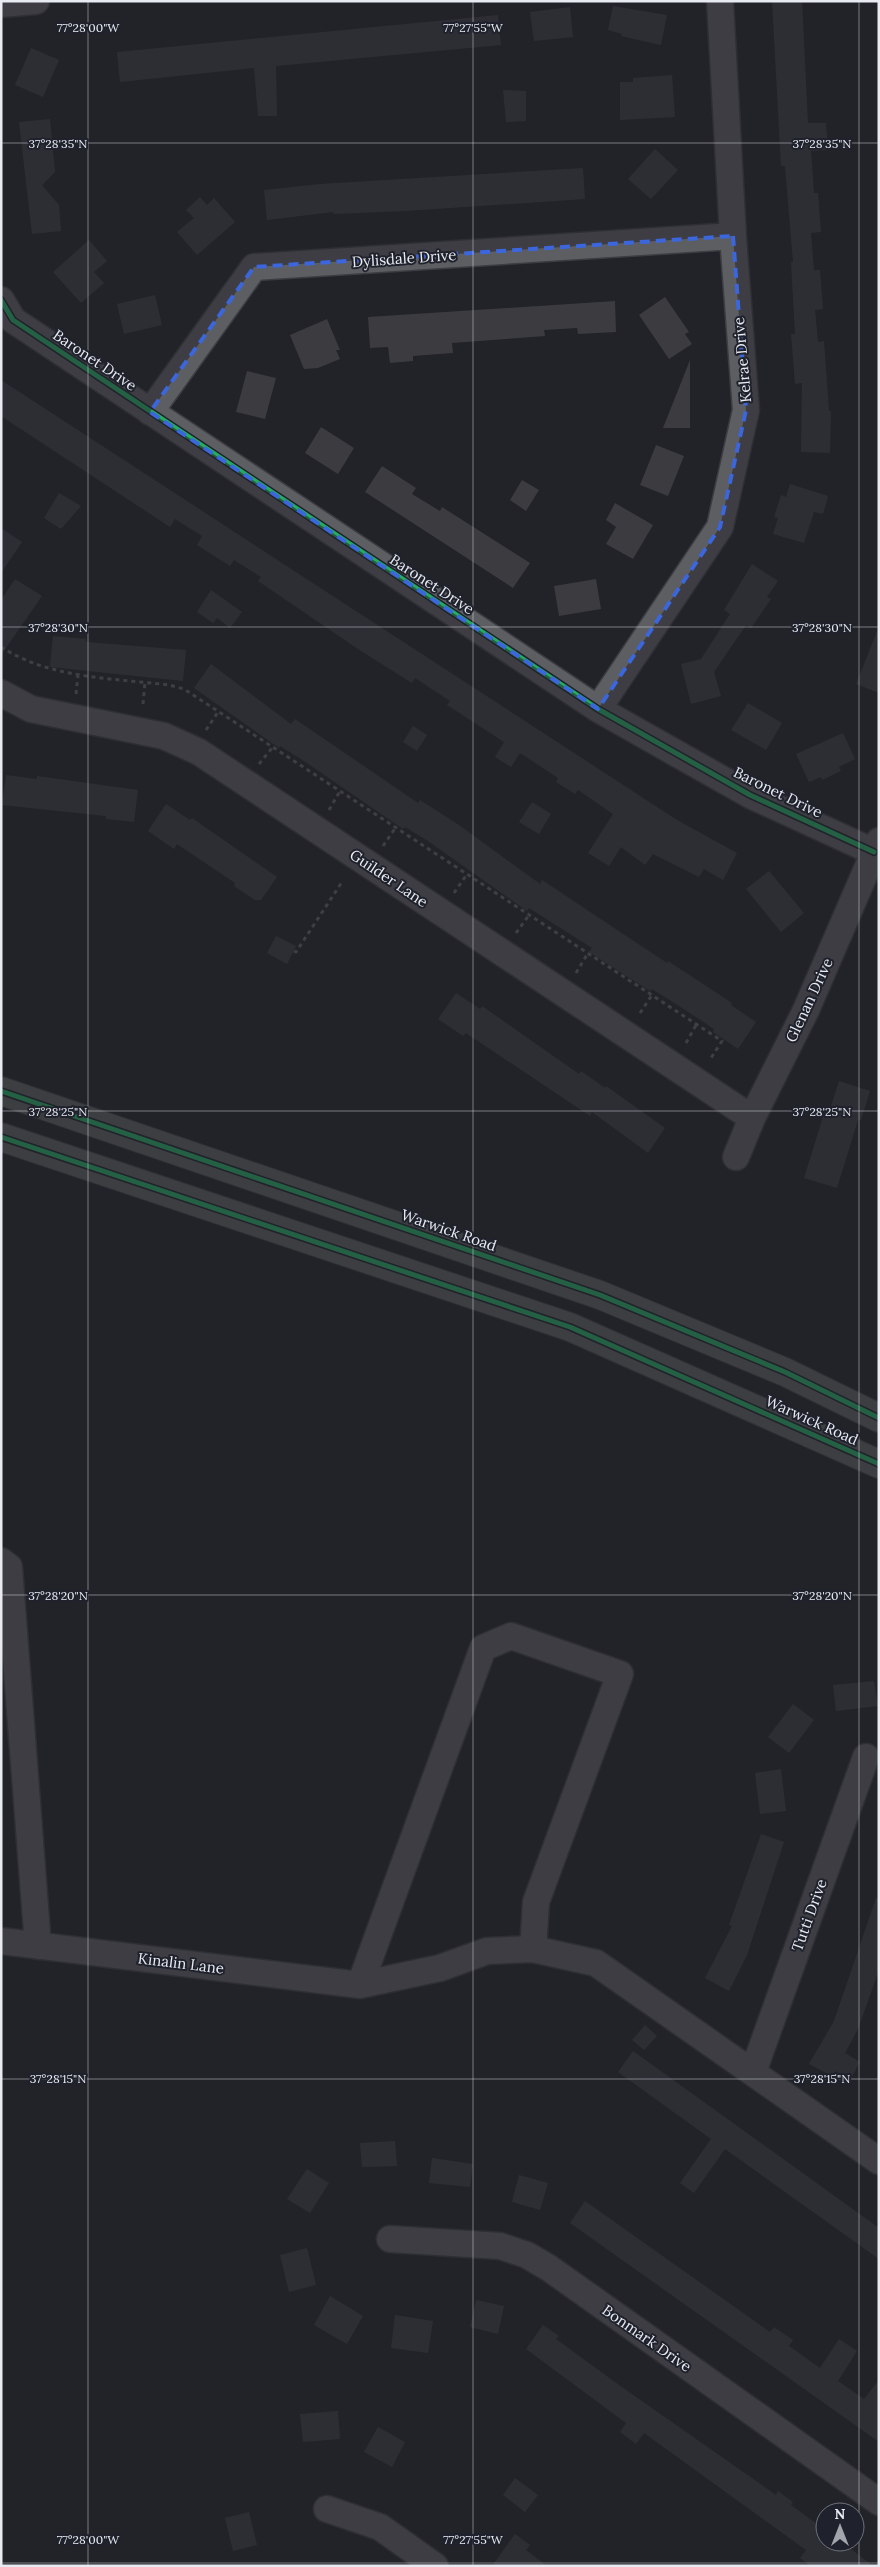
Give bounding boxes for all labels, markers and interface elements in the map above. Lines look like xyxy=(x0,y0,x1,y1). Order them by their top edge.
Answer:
text: 77°28'00"W xyxy=(57,20,120,35)
text: 77°27'55"W xyxy=(443,20,504,35)
text: 37°28'35"N xyxy=(29,136,88,151)
text: 37°28'35"N xyxy=(793,136,852,151)
street label: Dylisdale Drive xyxy=(351,245,457,271)
street label: Kelrae Drive xyxy=(729,316,755,404)
street label: Baronet Drive xyxy=(50,325,140,395)
street label: Baronet Drive xyxy=(386,550,478,618)
text: 37°28'30"N xyxy=(28,620,88,635)
text: 37°28'30"N xyxy=(792,620,852,635)
street label: Baronet Drive xyxy=(730,762,826,822)
street label: Guilder Lane xyxy=(346,845,432,911)
street label: Glenan Drive xyxy=(781,955,837,1045)
text: 37°28'25"N xyxy=(29,1104,87,1119)
text: 37°28'25"N xyxy=(793,1104,851,1119)
street label: Warwick Road xyxy=(399,1205,499,1255)
street label: Warwick Road xyxy=(763,1391,861,1449)
text: 37°28'20"N xyxy=(28,1588,88,1603)
text: 37°28'20"N xyxy=(792,1588,852,1603)
street label: Tutti Drive xyxy=(787,1876,831,1954)
street label: Kinalin Lane xyxy=(137,1948,225,1978)
text: 37°28'15"N xyxy=(30,2071,86,2086)
text: 37°28'15"N xyxy=(794,2071,850,2086)
street label: Bonmark Drive xyxy=(599,2300,695,2376)
north arrow xyxy=(815,2502,865,2552)
text: N xyxy=(835,2505,846,2523)
text: 77°28'00"W xyxy=(57,2532,120,2547)
text: 77°27'55"W xyxy=(443,2532,504,2547)

